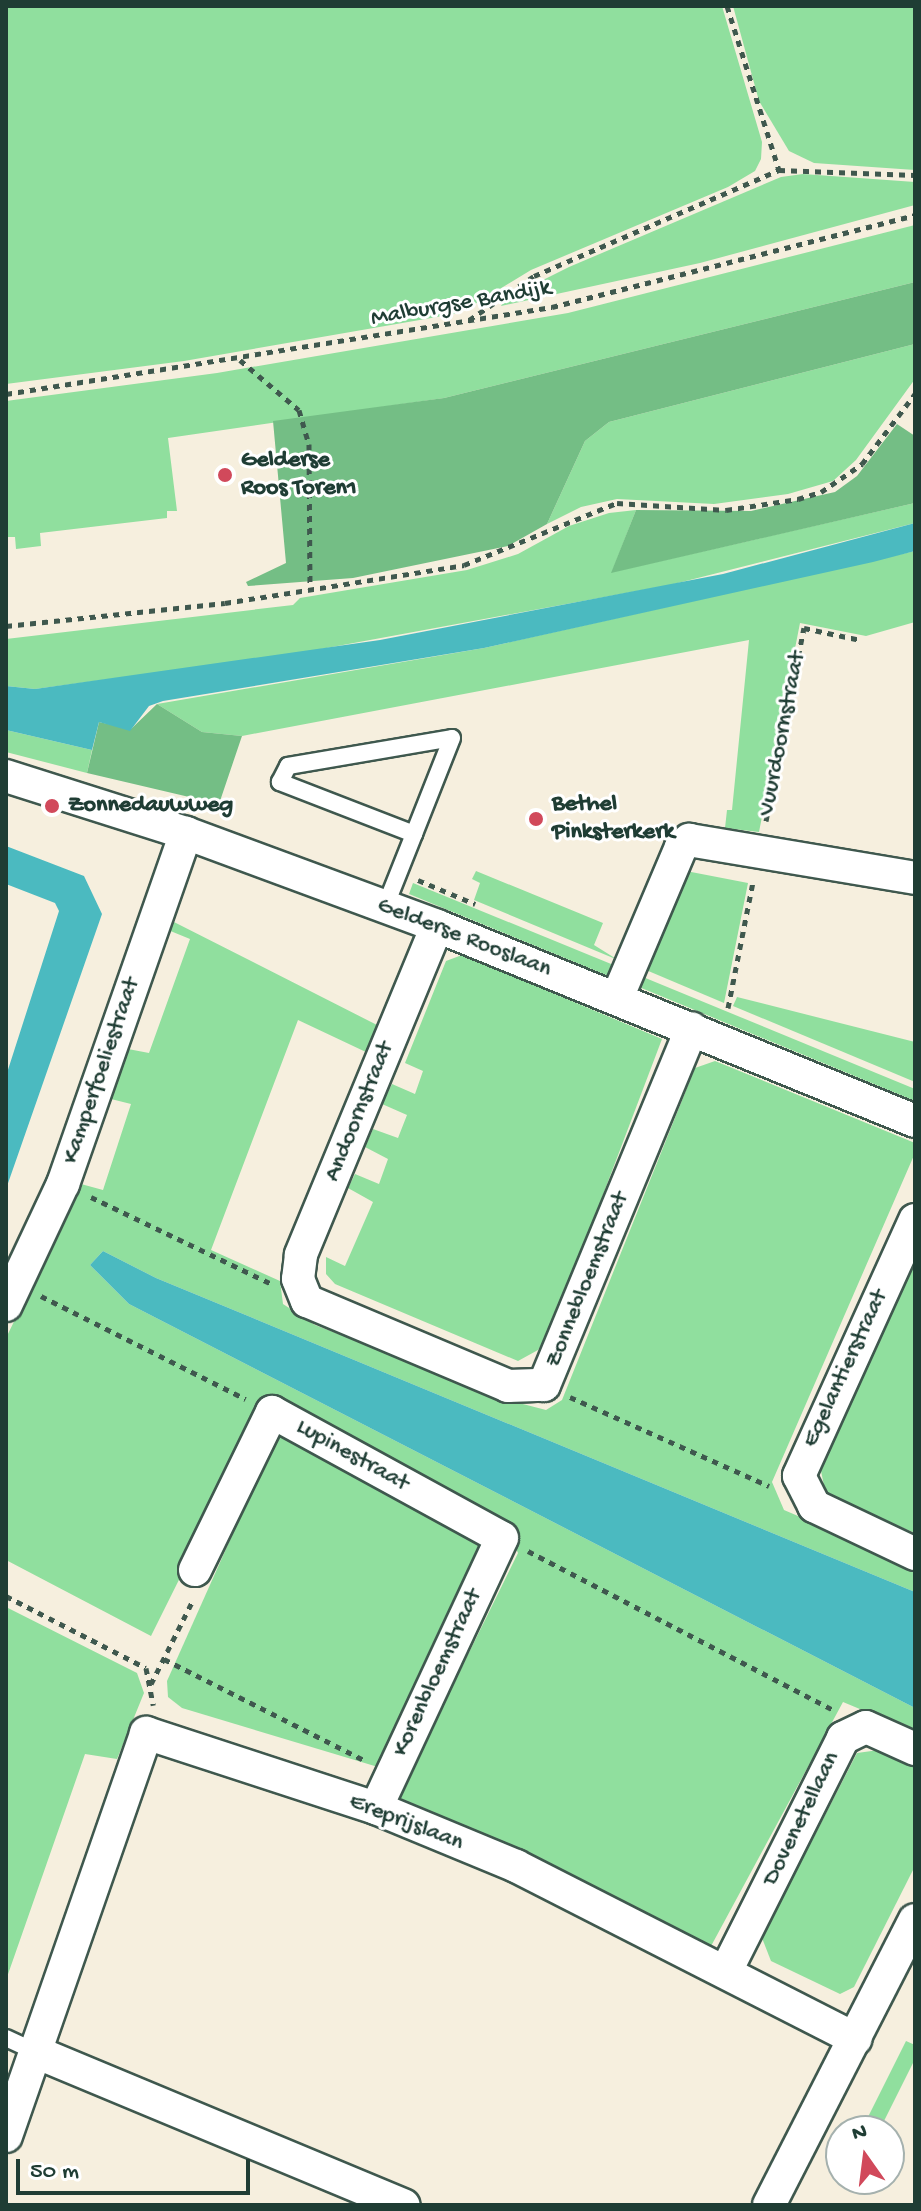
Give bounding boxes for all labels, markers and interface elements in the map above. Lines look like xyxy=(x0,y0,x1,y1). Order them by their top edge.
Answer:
street label: Malburgse Bandijk xyxy=(369,274,553,334)
place label: Gelderse Roos Toren1 xyxy=(241,447,357,503)
marker: Gelderse Roos Toren1 xyxy=(216,466,234,484)
street label: Vuurdoornstraat xyxy=(753,649,813,819)
place label: Bethel Pinksterkerk xyxy=(552,791,674,847)
place label: Zonnedauwweg xyxy=(68,792,233,820)
marker: Zonnedauwweg xyxy=(43,797,61,815)
marker: Bethel Pinksterkerk xyxy=(527,810,545,828)
street label: Gelderse Rooslaan xyxy=(373,892,555,984)
street label: Kamperfoeliestraat xyxy=(57,974,147,1168)
street label: Andoornstraat xyxy=(319,1038,401,1186)
street label: Zonnebloemstraat xyxy=(540,1188,636,1372)
street label: Egelantierstraat xyxy=(797,1286,895,1452)
street label: Lupinestraat xyxy=(291,1413,413,1499)
street label: Korenbloemstraat xyxy=(387,1585,489,1761)
street label: Dovenetellaan xyxy=(757,1747,847,1891)
street label: Ereprijslaan xyxy=(345,1788,467,1858)
north arrow xyxy=(825,2115,905,2195)
text: N xyxy=(850,2119,870,2148)
scale bar xyxy=(20,2143,254,2193)
text: 50 m xyxy=(30,2158,79,2187)

